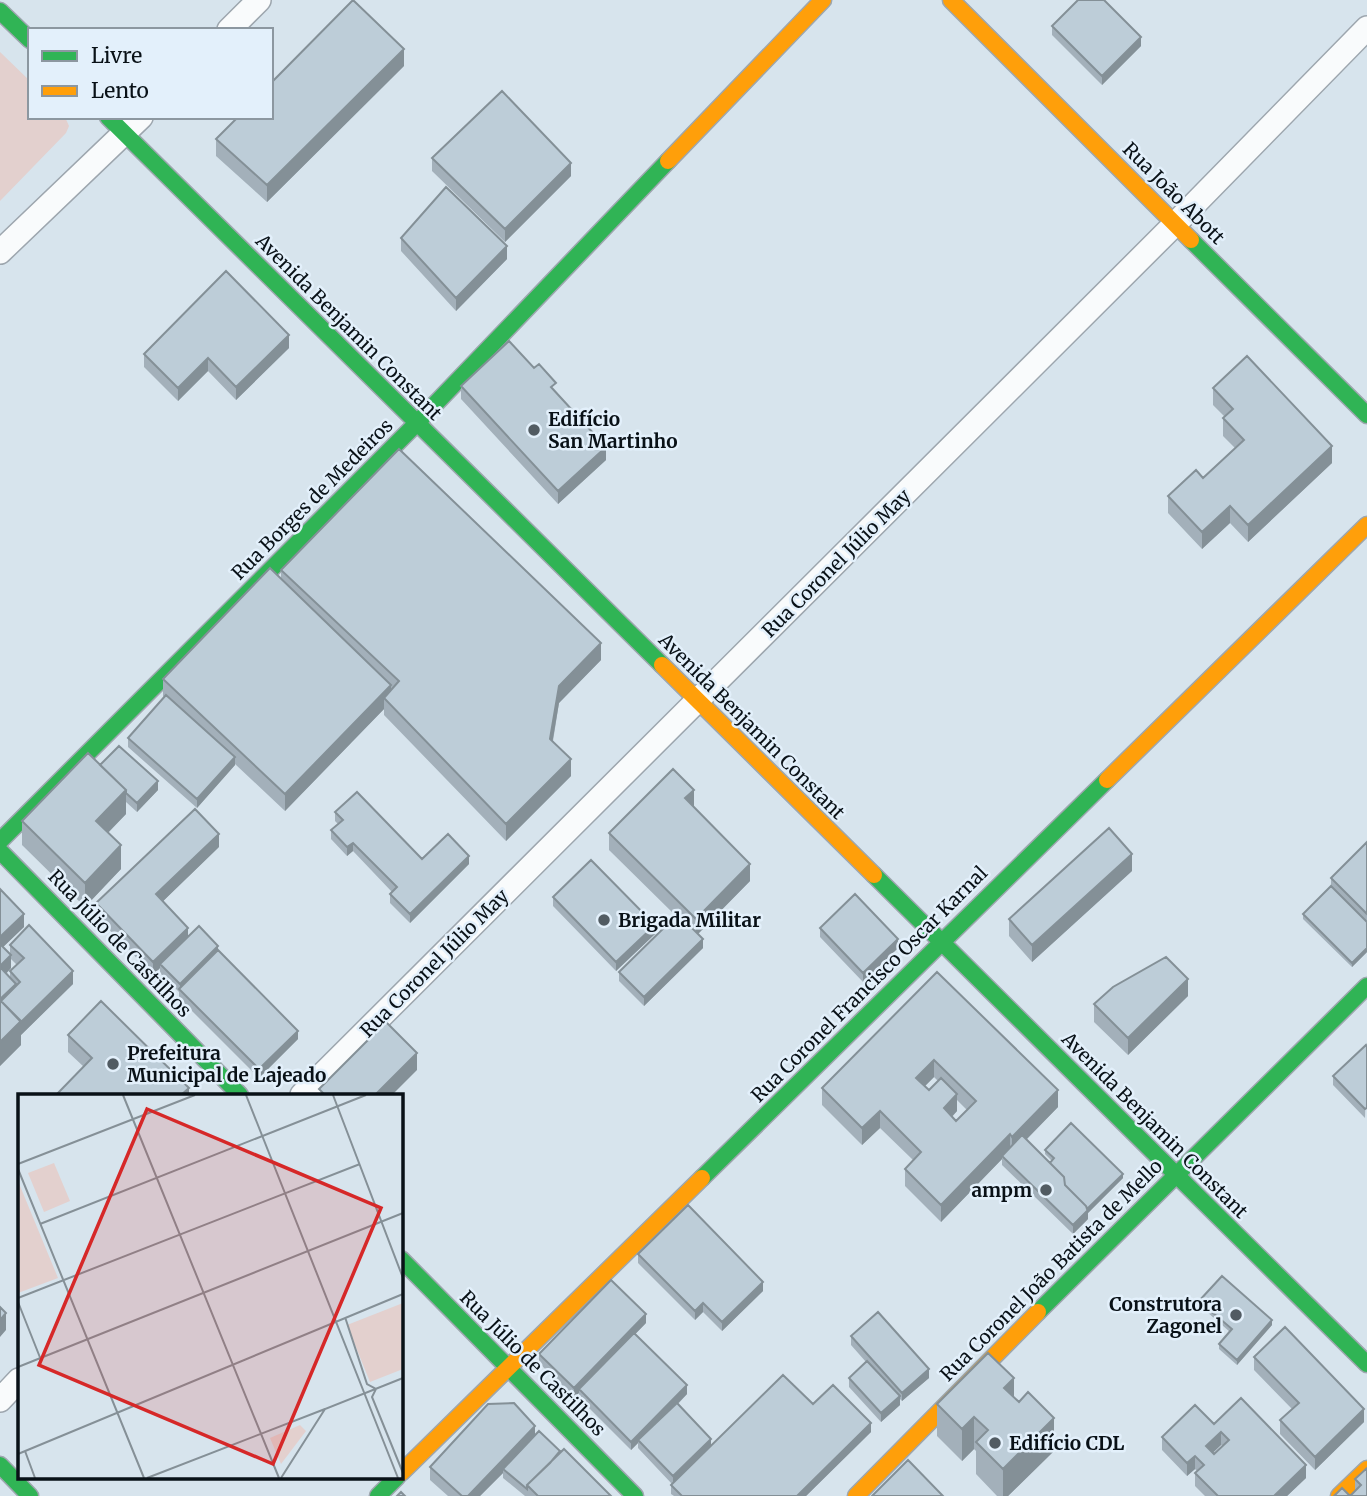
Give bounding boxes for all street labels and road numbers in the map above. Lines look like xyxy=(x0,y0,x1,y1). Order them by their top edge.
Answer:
street label: Rua João Abott xyxy=(1118,137,1230,249)
street label: Avenida Benjamin Constant xyxy=(250,228,448,426)
street label: Rua Borges de Medeiros xyxy=(226,413,398,585)
street label: Rua Coronel Júlio May xyxy=(757,484,915,642)
street label: Avenida Benjamin Constant xyxy=(653,627,851,825)
street label: Rua Coronel Francisco Oscar Karnal xyxy=(746,861,992,1107)
street label: Rua Júlio de Castilhos xyxy=(43,864,197,1022)
street label: Rua Coronel Júlio May xyxy=(355,884,513,1042)
street label: Avenida Benjamin Constant xyxy=(1056,1026,1254,1224)
street label: Rua Coronel João Batista de Mello xyxy=(935,1154,1167,1386)
street label: Rua Júlio de Castilhos xyxy=(455,1285,611,1441)

